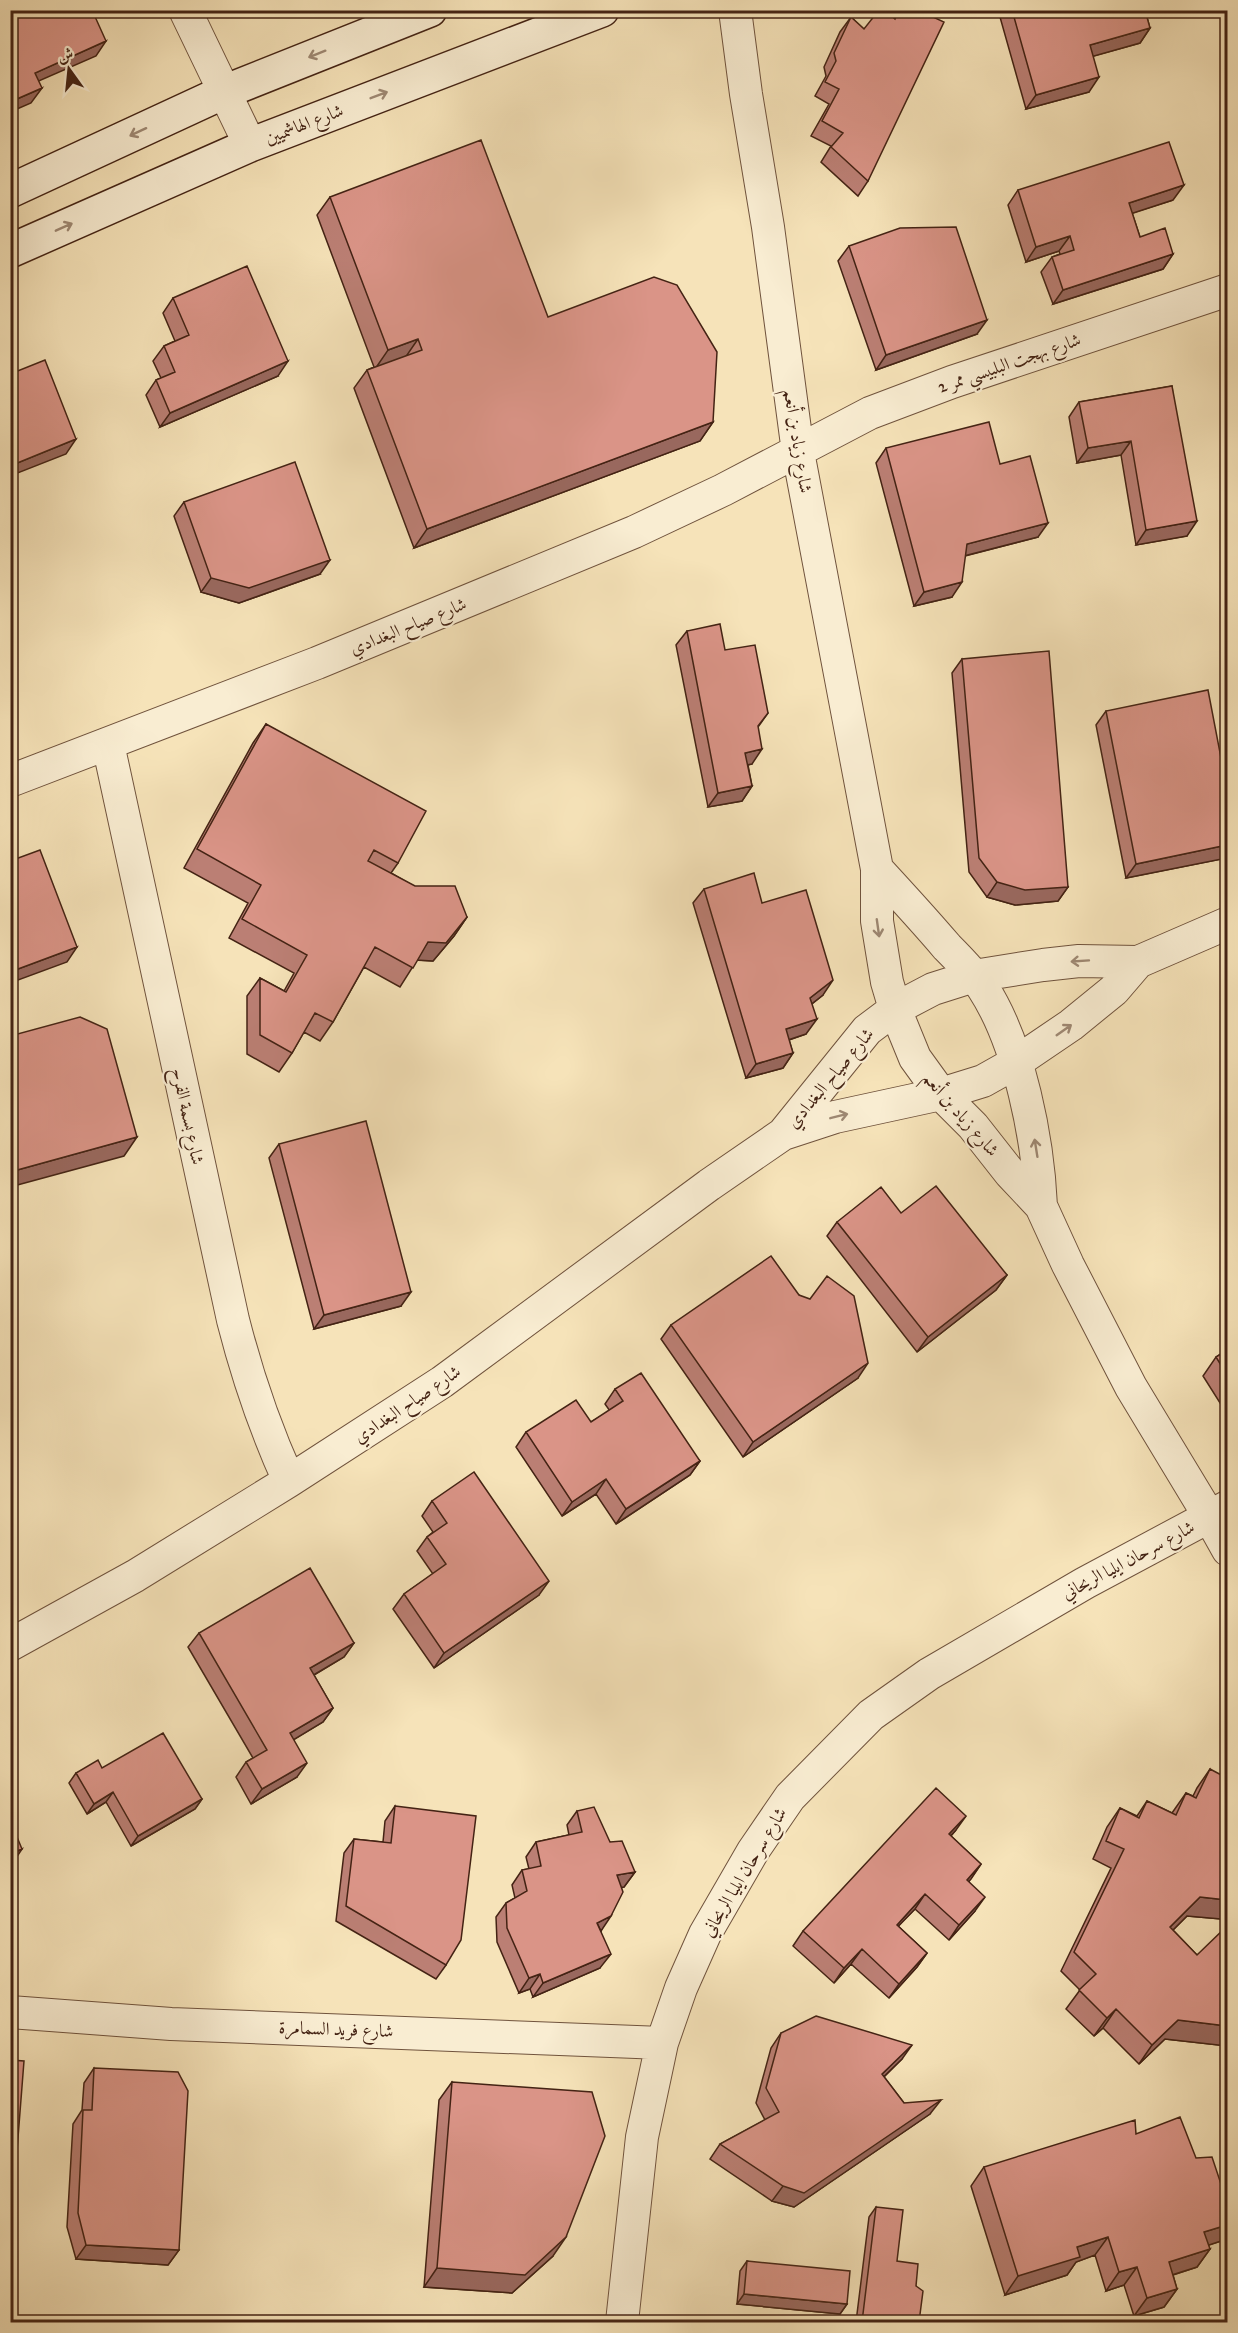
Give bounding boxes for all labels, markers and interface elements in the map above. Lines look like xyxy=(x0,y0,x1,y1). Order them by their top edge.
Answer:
north arrow xyxy=(39,39,99,99)
text: ش xyxy=(55,44,75,66)
one-way arrow xyxy=(308,49,326,60)
one-way arrow xyxy=(370,89,388,100)
street label: شارع الهاشميين xyxy=(262,99,348,153)
one-way arrow xyxy=(129,126,147,138)
one-way arrow xyxy=(54,220,72,232)
street label: شارع بهجت البلبيسي ممر 2 xyxy=(934,328,1086,404)
street label: شارع زياد بن أنعم xyxy=(773,387,819,495)
street label: شارع صياح البغدادي xyxy=(346,593,472,664)
one-way arrow xyxy=(873,917,884,937)
one-way arrow xyxy=(1070,956,1090,967)
street label: شارع صياح البغدادي xyxy=(782,1023,882,1136)
one-way arrow xyxy=(1055,1024,1071,1036)
street label: شارع بسمة الفرح xyxy=(162,1065,209,1168)
street label: شارع زياد بن أنعم xyxy=(914,1066,1005,1165)
one-way arrow xyxy=(829,1110,848,1121)
one-way arrow xyxy=(1030,1139,1041,1159)
street label: شارع صياح البغدادي xyxy=(349,1360,467,1452)
street label: شارع سرحان ايليا الريحاني xyxy=(1058,1516,1200,1608)
street label: شارع سرحان ايليا الريحاني xyxy=(697,1803,795,1943)
street label: شارع فريد السمامرة xyxy=(278,2016,394,2046)

